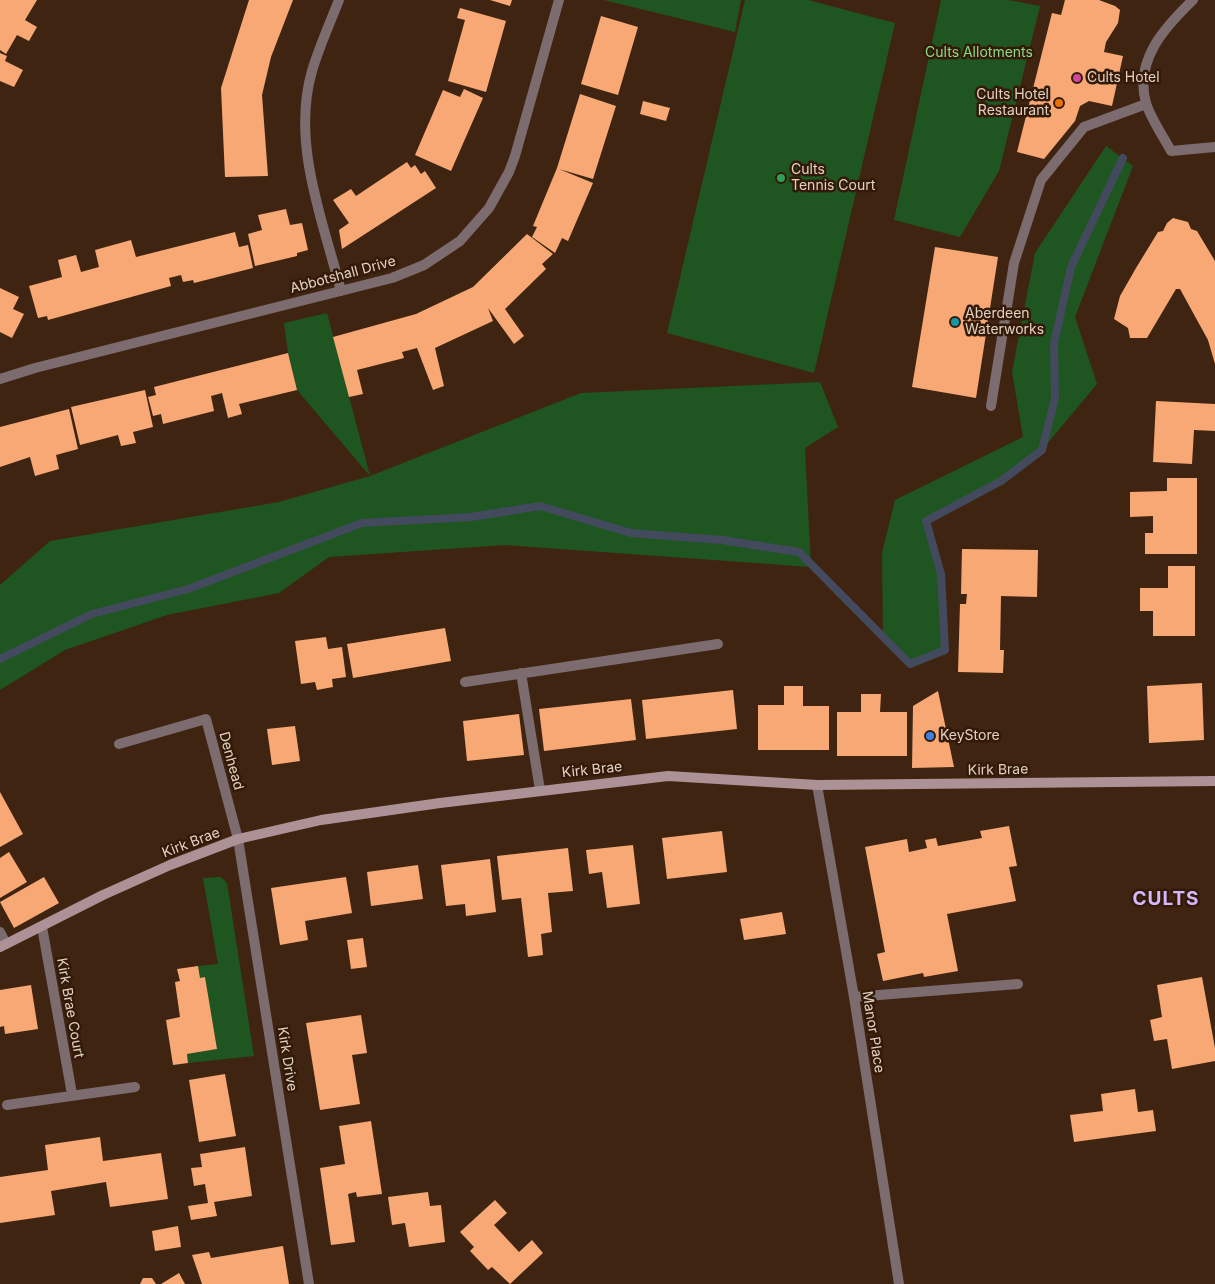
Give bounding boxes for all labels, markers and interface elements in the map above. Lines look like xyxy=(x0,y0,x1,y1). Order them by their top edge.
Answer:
park label: Cults Allotments xyxy=(925,45,1033,61)
place label: Cults Hotel xyxy=(1087,70,1160,86)
marker: Cults Hotel xyxy=(1071,72,1083,84)
place label: Cults Hotel Restaurant xyxy=(976,87,1049,120)
marker: Cults Hotel Restaurant xyxy=(1053,97,1065,109)
place label: Cults Tennis Court xyxy=(791,162,875,194)
marker: Cults Tennis Court xyxy=(775,172,787,184)
street label: Abbotshall Drive xyxy=(288,253,398,297)
place label: Aberdeen Waterworks xyxy=(965,306,1044,338)
marker: Aberdeen Waterworks xyxy=(949,316,961,328)
place label: KeyStore xyxy=(940,728,1000,744)
street label: Denhead xyxy=(215,730,247,792)
marker: KeyStore xyxy=(924,730,936,742)
street label: Kirk Brae xyxy=(561,758,623,782)
street label: Kirk Brae xyxy=(968,761,1028,779)
street label: Kirk Brae xyxy=(160,824,222,862)
district label: CULTS xyxy=(1132,888,1200,910)
street label: Kirk Brae Court xyxy=(53,957,87,1059)
street label: Manor Place xyxy=(858,990,888,1074)
street label: Kirk Drive xyxy=(274,1026,300,1092)

